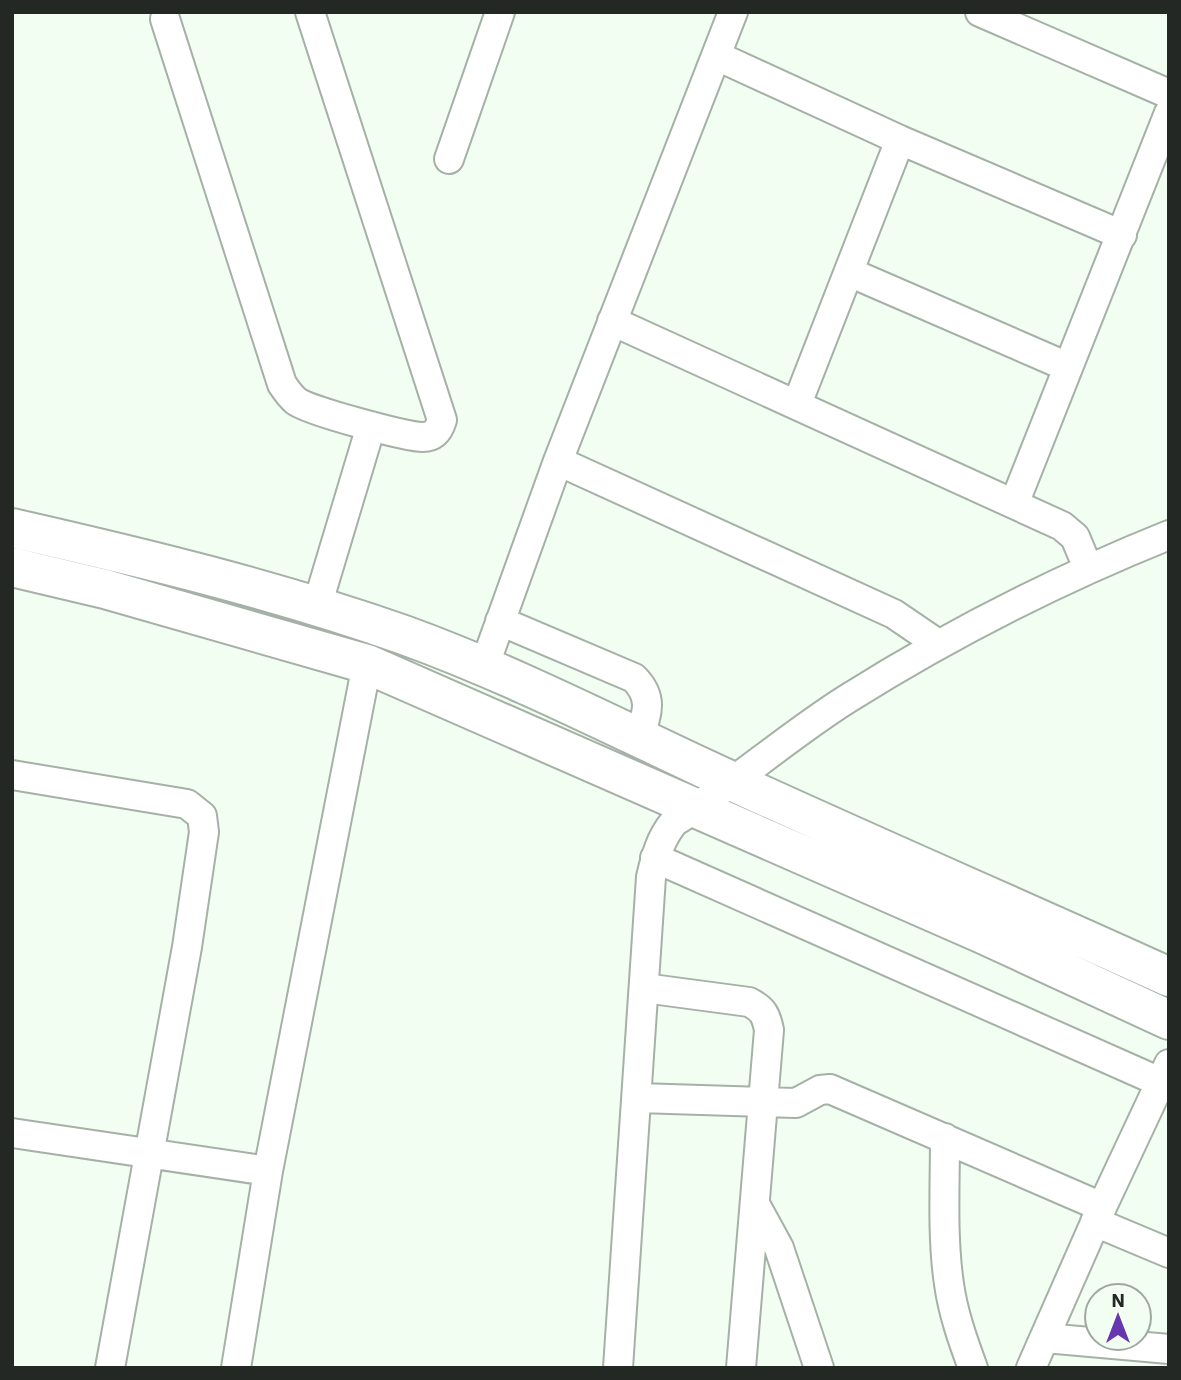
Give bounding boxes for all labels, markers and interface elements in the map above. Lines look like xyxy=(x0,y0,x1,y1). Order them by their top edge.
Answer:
north arrow xyxy=(1083,1282,1153,1352)
text: N xyxy=(1111,1288,1125,1312)

